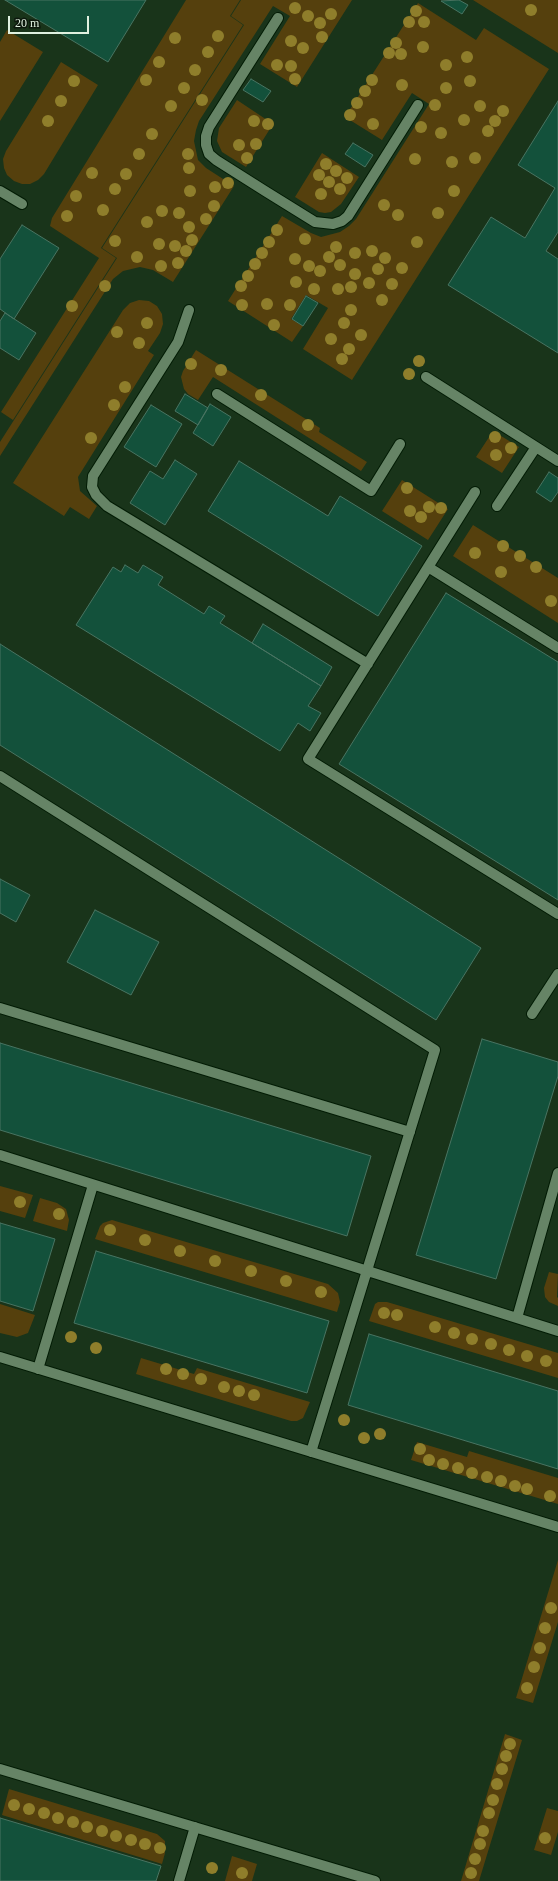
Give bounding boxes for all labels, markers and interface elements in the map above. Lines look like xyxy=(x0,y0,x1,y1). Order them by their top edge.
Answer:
scale bar xyxy=(10,8,91,34)
text: 20 m xyxy=(15,16,39,30)

